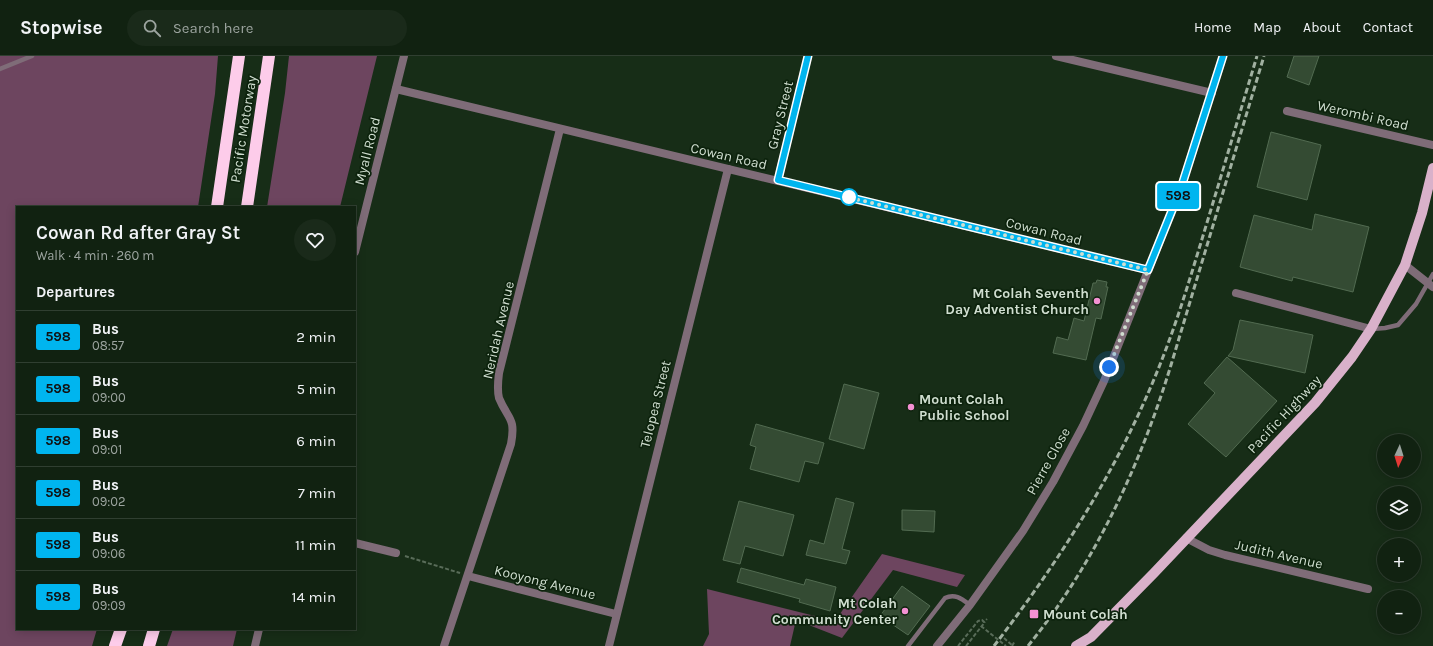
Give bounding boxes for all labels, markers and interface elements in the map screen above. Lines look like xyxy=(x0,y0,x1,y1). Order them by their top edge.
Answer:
search box xyxy=(127,10,407,46)
text: Stopwise xyxy=(20,17,103,39)
icon: search xyxy=(141,17,163,39)
text: Search here xyxy=(173,19,253,37)
text: Home xyxy=(1194,19,1231,36)
text: Map xyxy=(1253,19,1281,36)
text: About xyxy=(1303,19,1341,36)
text: Contact xyxy=(1363,19,1413,36)
street label: Pacific Motorway xyxy=(227,74,260,184)
street label: Gray Street xyxy=(764,79,797,151)
street label: Werombi Road xyxy=(1316,97,1410,134)
street label: Myall Road xyxy=(351,115,384,187)
street label: Cowan Road xyxy=(689,139,769,174)
line badge: 598 xyxy=(1155,183,1201,209)
text: 598 xyxy=(1165,187,1191,204)
unlabelled marker xyxy=(840,188,858,206)
street label: Cowan Road xyxy=(1004,214,1084,249)
button: heart xyxy=(294,219,336,261)
text: Cowan Rd after Gray St xyxy=(36,222,240,244)
text: Walk · 4 min · 260 m xyxy=(36,248,155,263)
street label: Neridah Avenue xyxy=(479,280,518,381)
text: Departures xyxy=(36,283,115,301)
place label: Mt Colah Seventh Day Adventist Church xyxy=(945,285,1089,318)
marker: Mt Colah Seventh Day Adventist Church xyxy=(1092,296,1102,306)
text: Bus xyxy=(92,320,119,338)
text: 598 xyxy=(45,328,71,345)
text: 2 min xyxy=(296,328,336,346)
text: 08:57 xyxy=(92,338,124,353)
your location xyxy=(1099,357,1119,377)
street label: Telopea Street xyxy=(636,359,675,450)
street label: Pacific Highway xyxy=(1244,371,1325,457)
text: Bus xyxy=(92,372,119,390)
text: 598 xyxy=(45,380,71,397)
text: 5 min xyxy=(296,380,336,398)
text: 09:00 xyxy=(92,390,126,405)
place label: Mount Colah Public School xyxy=(919,391,1009,424)
marker: Mount Colah Public School xyxy=(906,402,916,412)
text: Bus xyxy=(92,424,119,442)
street label: Pierre Close xyxy=(1023,425,1074,498)
text: 598 xyxy=(45,432,71,449)
text: 6 min xyxy=(296,432,336,450)
north arrow xyxy=(1377,434,1421,478)
map controls xyxy=(1377,434,1421,634)
text: 09:01 xyxy=(92,442,122,457)
text: Bus xyxy=(92,476,119,494)
text: 598 xyxy=(45,484,71,501)
text: 7 min xyxy=(298,484,336,502)
button: layers xyxy=(1377,486,1421,530)
text: 09:02 xyxy=(92,494,126,509)
text: Bus xyxy=(92,528,119,546)
text: 598 xyxy=(45,536,71,553)
text: 11 min xyxy=(295,536,336,554)
street label: Judith Avenue xyxy=(1233,536,1325,573)
button: + xyxy=(1377,538,1421,582)
text: 09:06 xyxy=(92,546,125,561)
street label: Kooyong Avenue xyxy=(492,562,597,603)
text: Bus xyxy=(92,580,119,598)
text: 598 xyxy=(45,588,71,605)
text: 14 min xyxy=(292,588,336,606)
button: − xyxy=(1377,590,1421,634)
place label: Mt Colah Community Center xyxy=(772,595,897,628)
text: 09:09 xyxy=(92,598,126,613)
marker: Mt Colah Community Center xyxy=(900,606,910,616)
place label: Mount Colah xyxy=(1043,606,1128,623)
marker: Mount Colah xyxy=(1028,608,1040,620)

